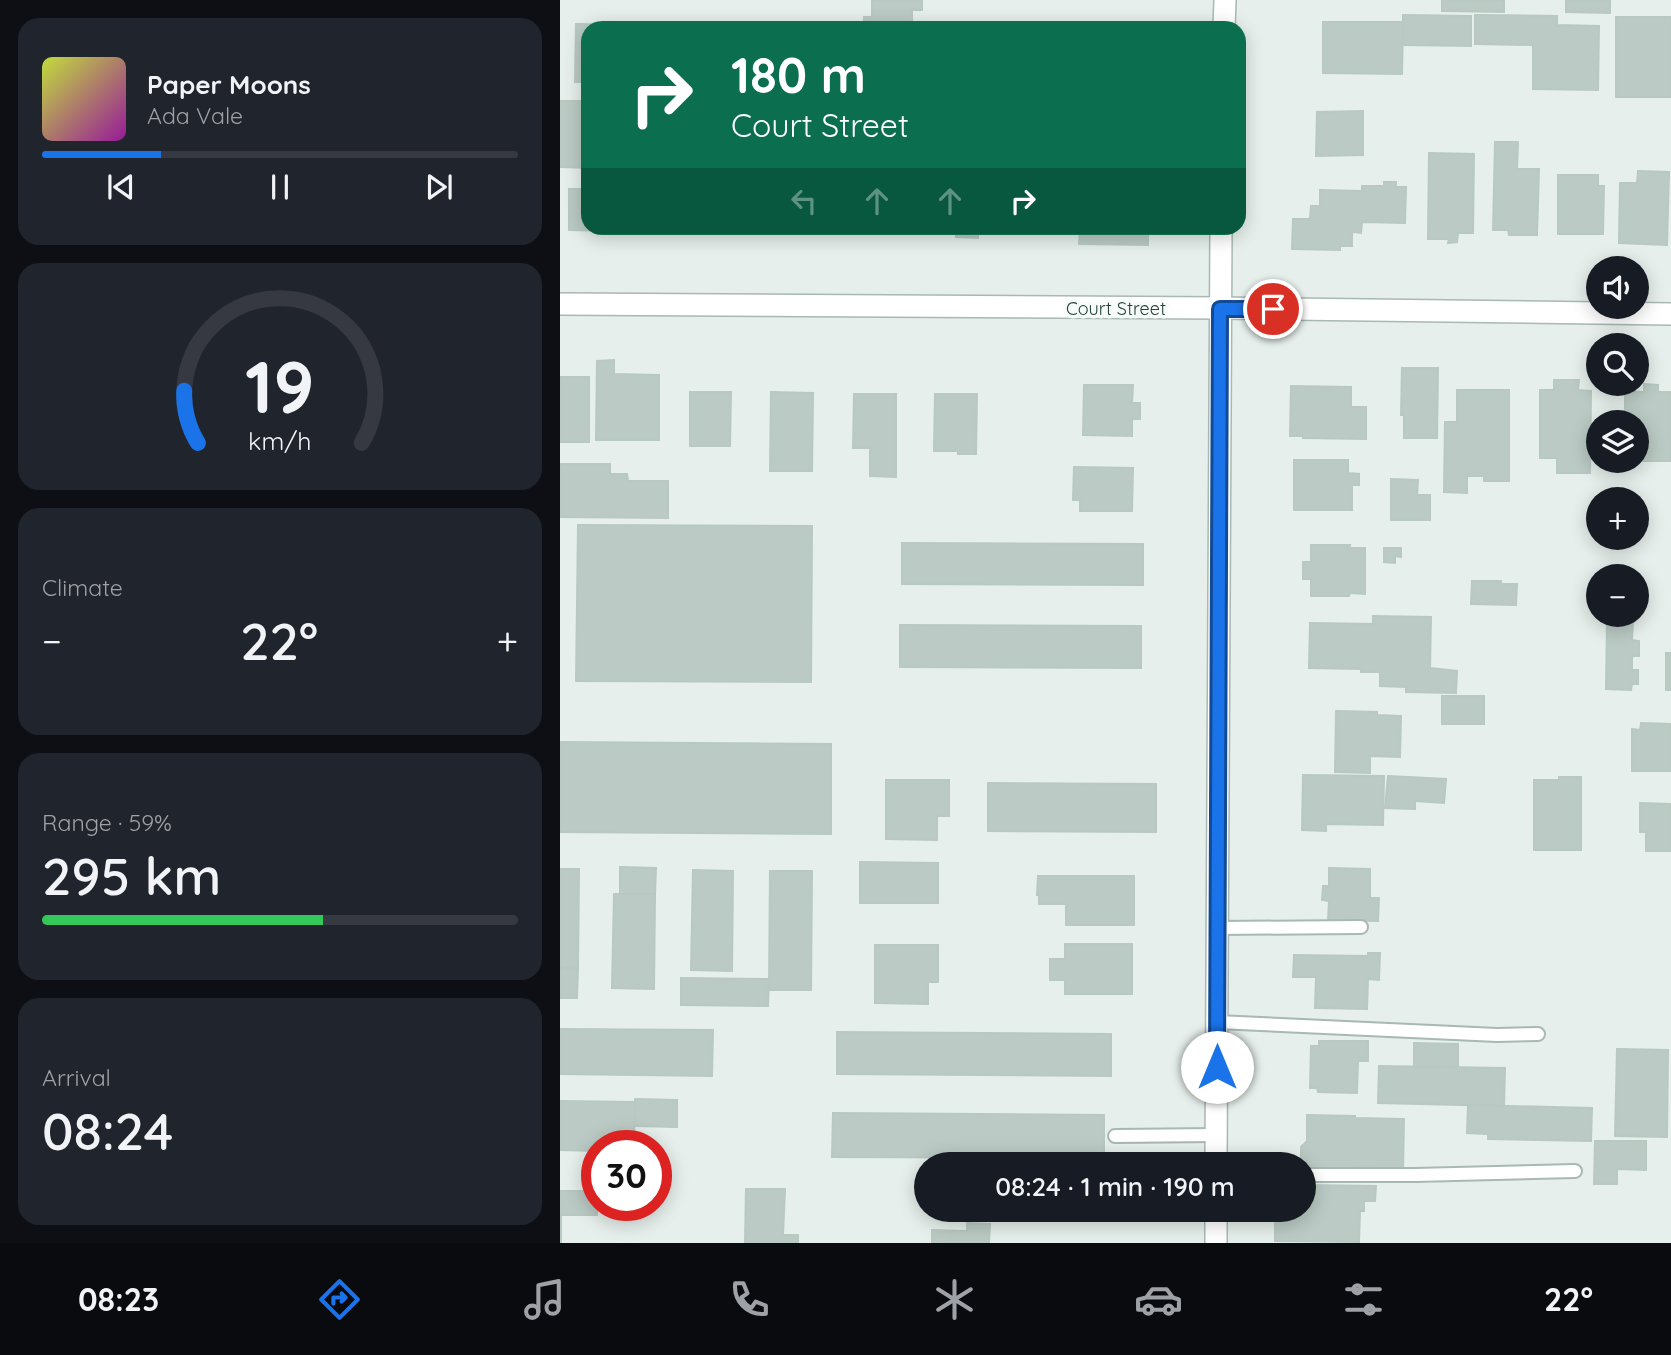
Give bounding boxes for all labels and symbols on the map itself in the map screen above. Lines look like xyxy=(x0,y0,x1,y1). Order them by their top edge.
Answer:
pin xyxy=(1243,279,1303,339)
street label: Court Street xyxy=(1066,297,1166,320)
position arrow xyxy=(1180,1030,1254,1104)
speed limit sign: 30 xyxy=(581,1130,672,1221)

